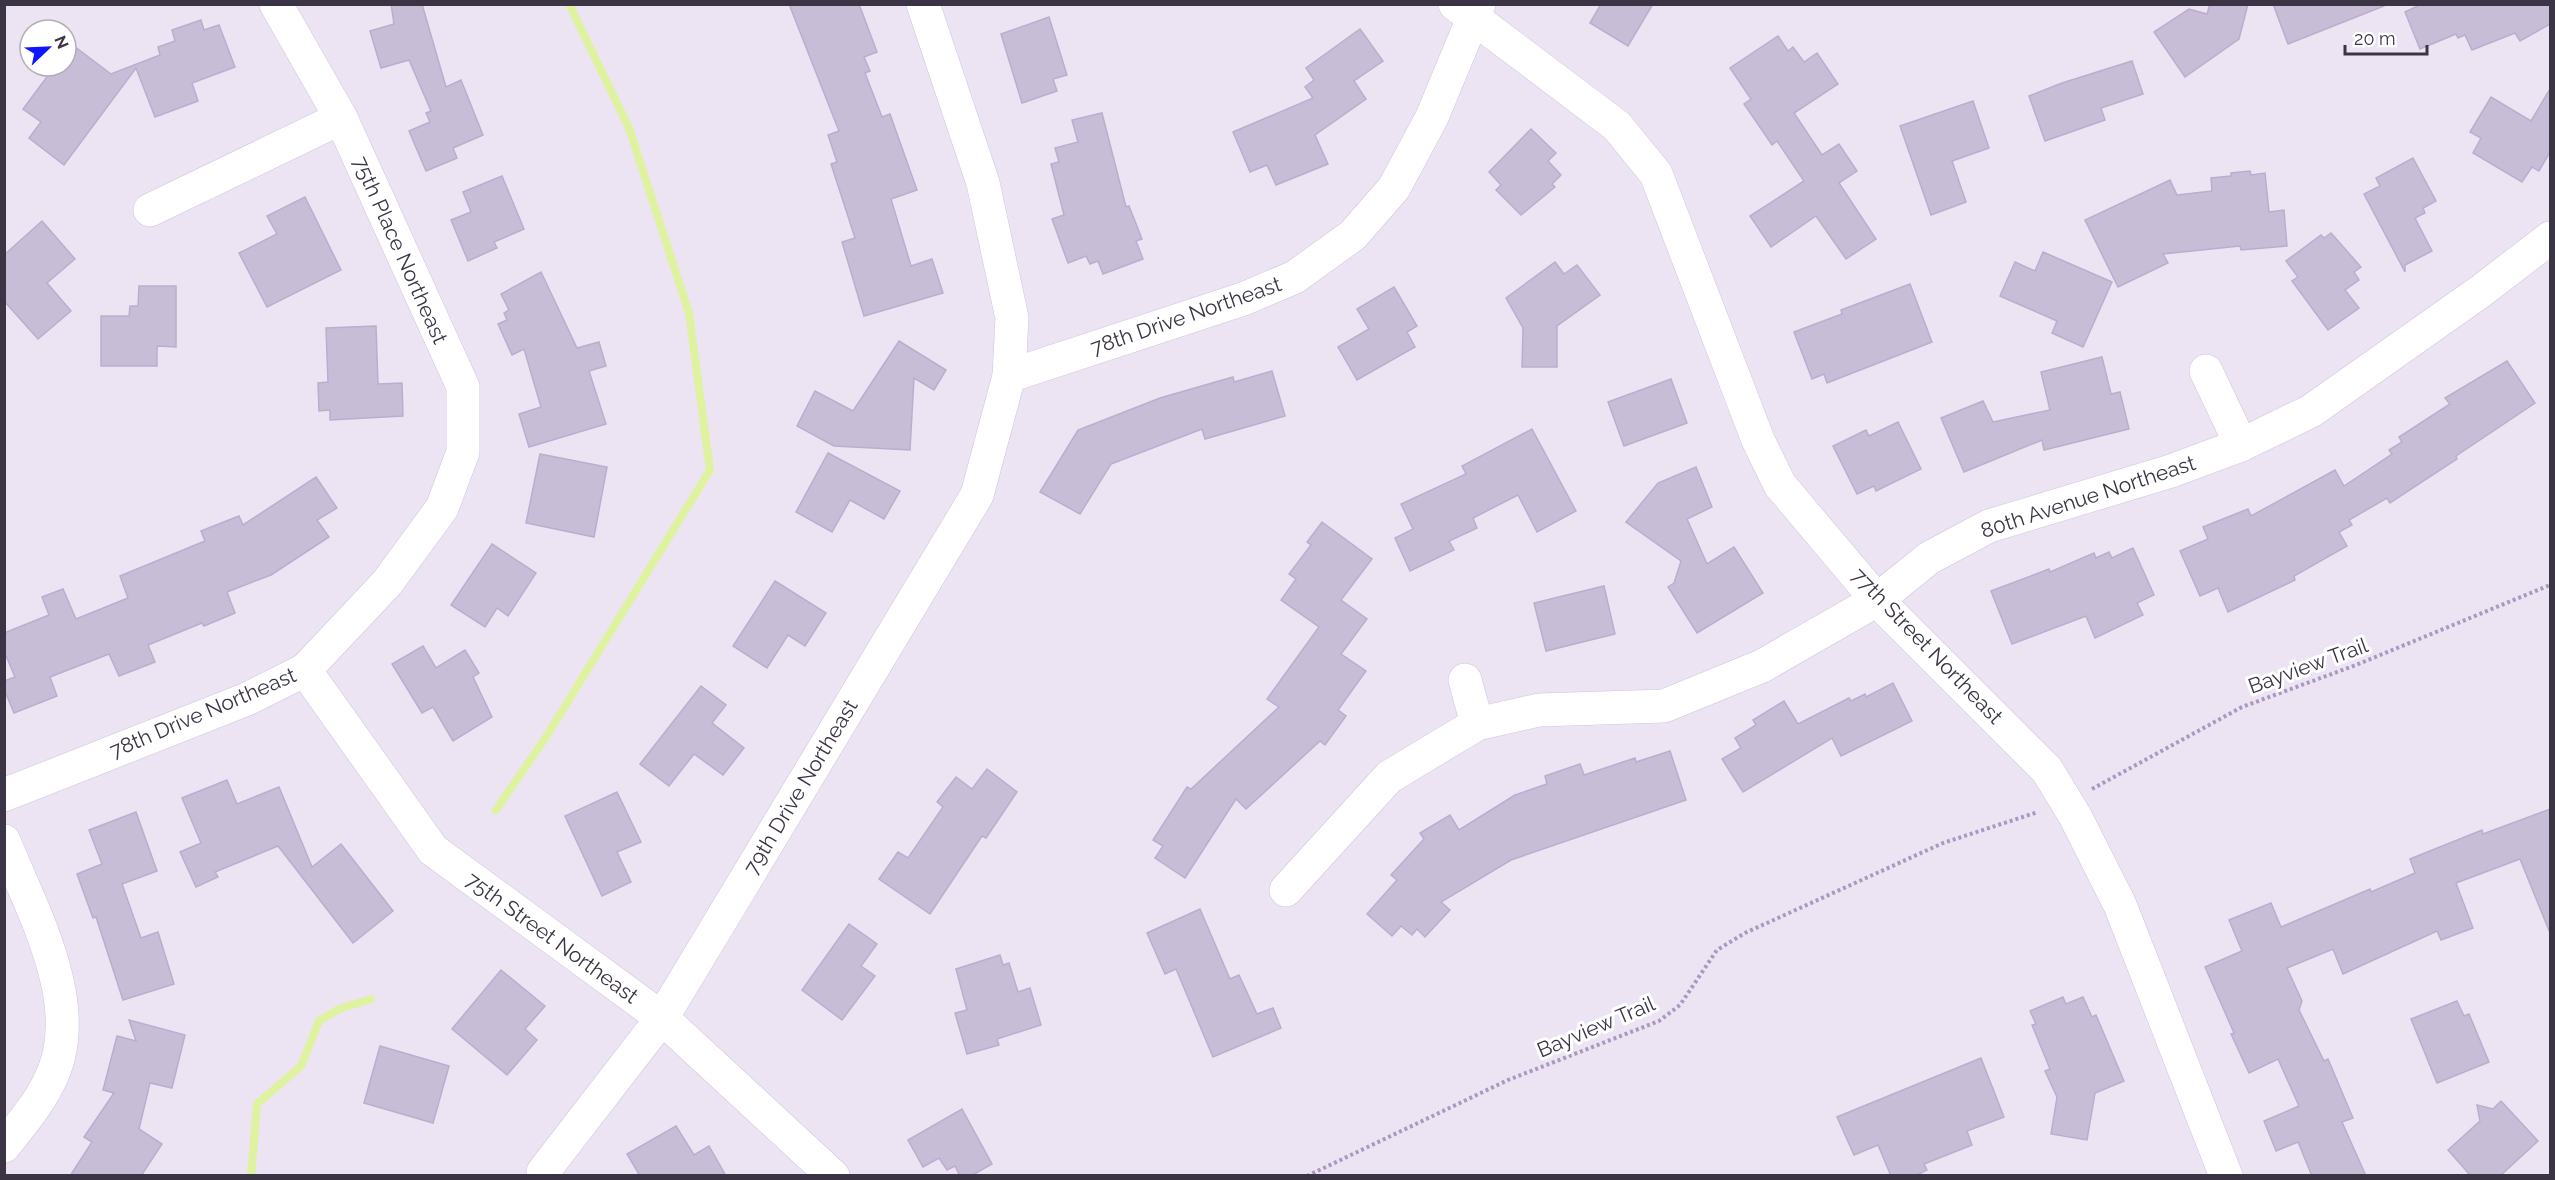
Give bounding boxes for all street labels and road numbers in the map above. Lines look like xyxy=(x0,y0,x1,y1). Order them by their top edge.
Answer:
street label: 75th Place Northeast xyxy=(348,152,453,347)
street label: 78th Drive Northeast xyxy=(1087,271,1284,360)
street label: 80th Avenue Northeast xyxy=(1977,450,2198,543)
street label: 77th Street Northeast xyxy=(1847,563,2008,729)
street label: Bayview Trail xyxy=(2245,632,2371,699)
street label: 78th Drive Northeast xyxy=(106,662,300,763)
street label: 79th Drive Northeast xyxy=(738,695,863,879)
street label: 75th Street Northeast xyxy=(461,867,643,1008)
street label: Bayview Trail xyxy=(1533,990,1659,1063)

